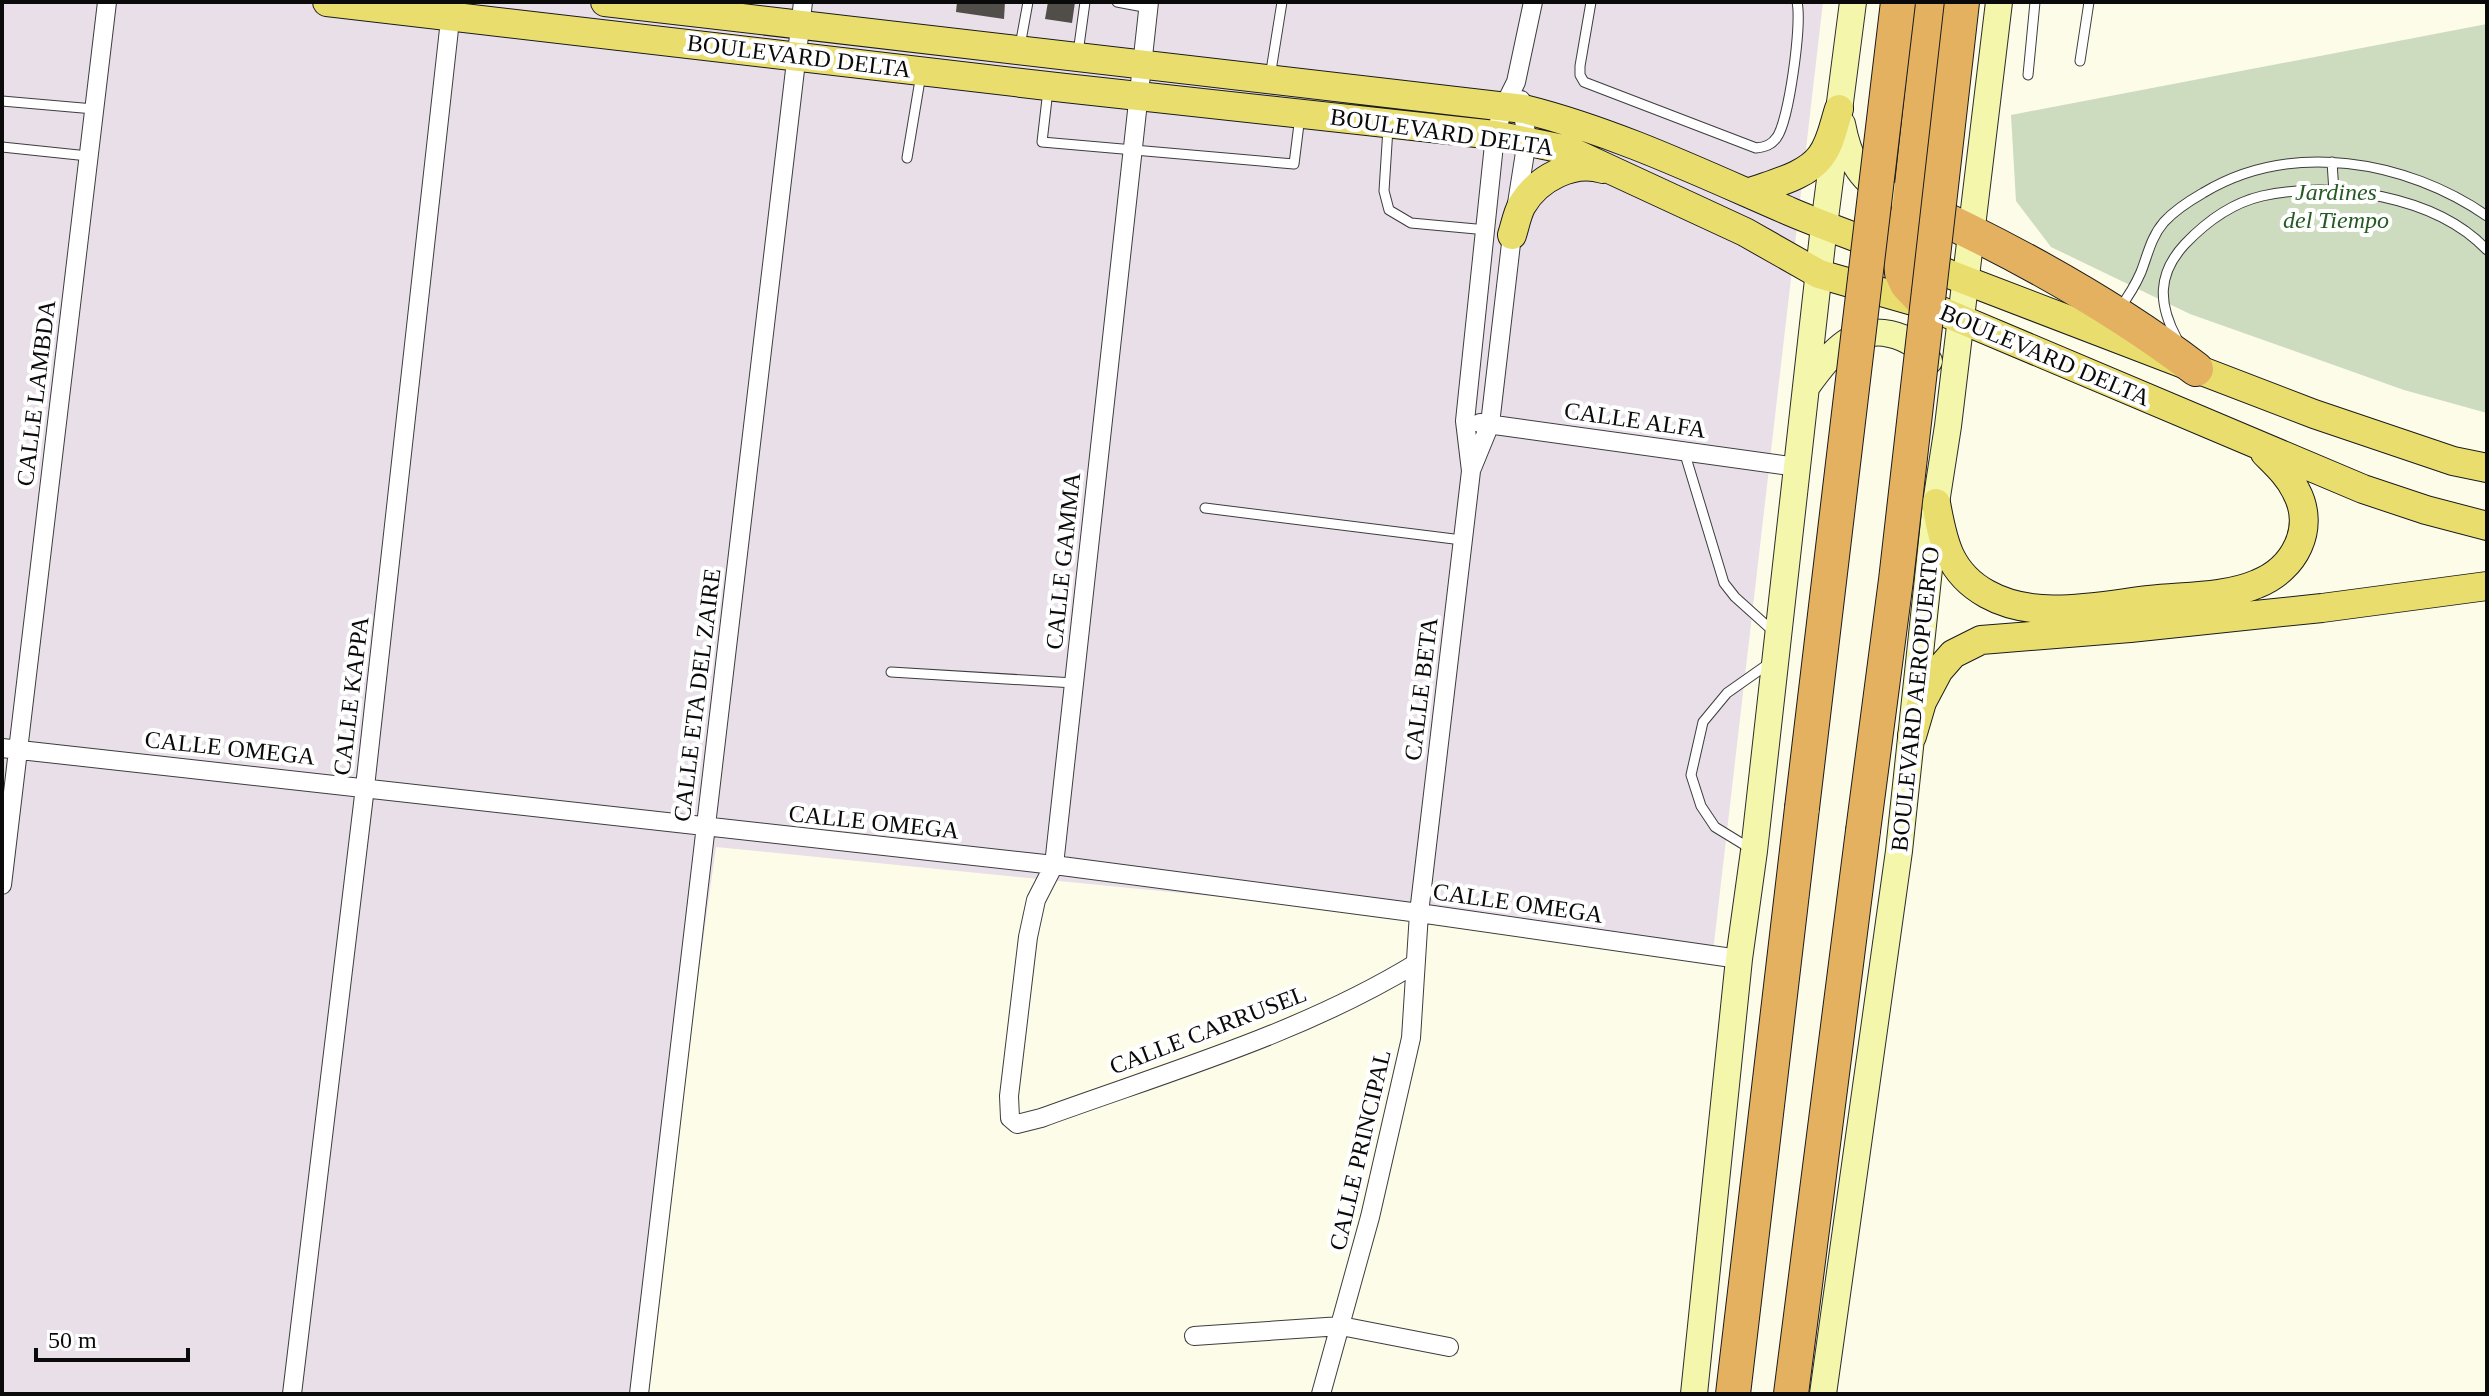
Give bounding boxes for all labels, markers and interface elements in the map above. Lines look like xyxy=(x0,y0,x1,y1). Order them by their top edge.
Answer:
street label: BOULEVARD DELTA xyxy=(686,29,913,83)
street label: BOULEVARD DELTA xyxy=(1329,103,1556,161)
park label: Jardines del Tiempo xyxy=(2283,179,2389,233)
street label: CALLE LAMBDA xyxy=(12,298,60,488)
street label: BOULEVARD DELTA xyxy=(1936,299,2154,411)
street label: CALLE ALFA xyxy=(1562,397,1708,443)
street label: CALLE GAMMA xyxy=(1041,470,1085,651)
street label: BOULEVARD AEROPUERTO xyxy=(1886,545,1944,853)
street label: CALLE ETA DEL ZAIRE xyxy=(669,567,725,823)
street label: CALLE KAPPA xyxy=(328,614,374,777)
street label: CALLE BETA xyxy=(1399,615,1443,762)
street label: CALLE OMEGA xyxy=(143,726,317,770)
street label: CALLE OMEGA xyxy=(787,800,961,844)
street label: CALLE OMEGA xyxy=(1431,878,1605,928)
street label: CALLE CARRUSEL xyxy=(1106,980,1310,1080)
street label: CALLE PRINCIPAL xyxy=(1324,1047,1396,1253)
scale bar xyxy=(36,1312,188,1362)
text: 50 m xyxy=(48,1327,97,1353)

